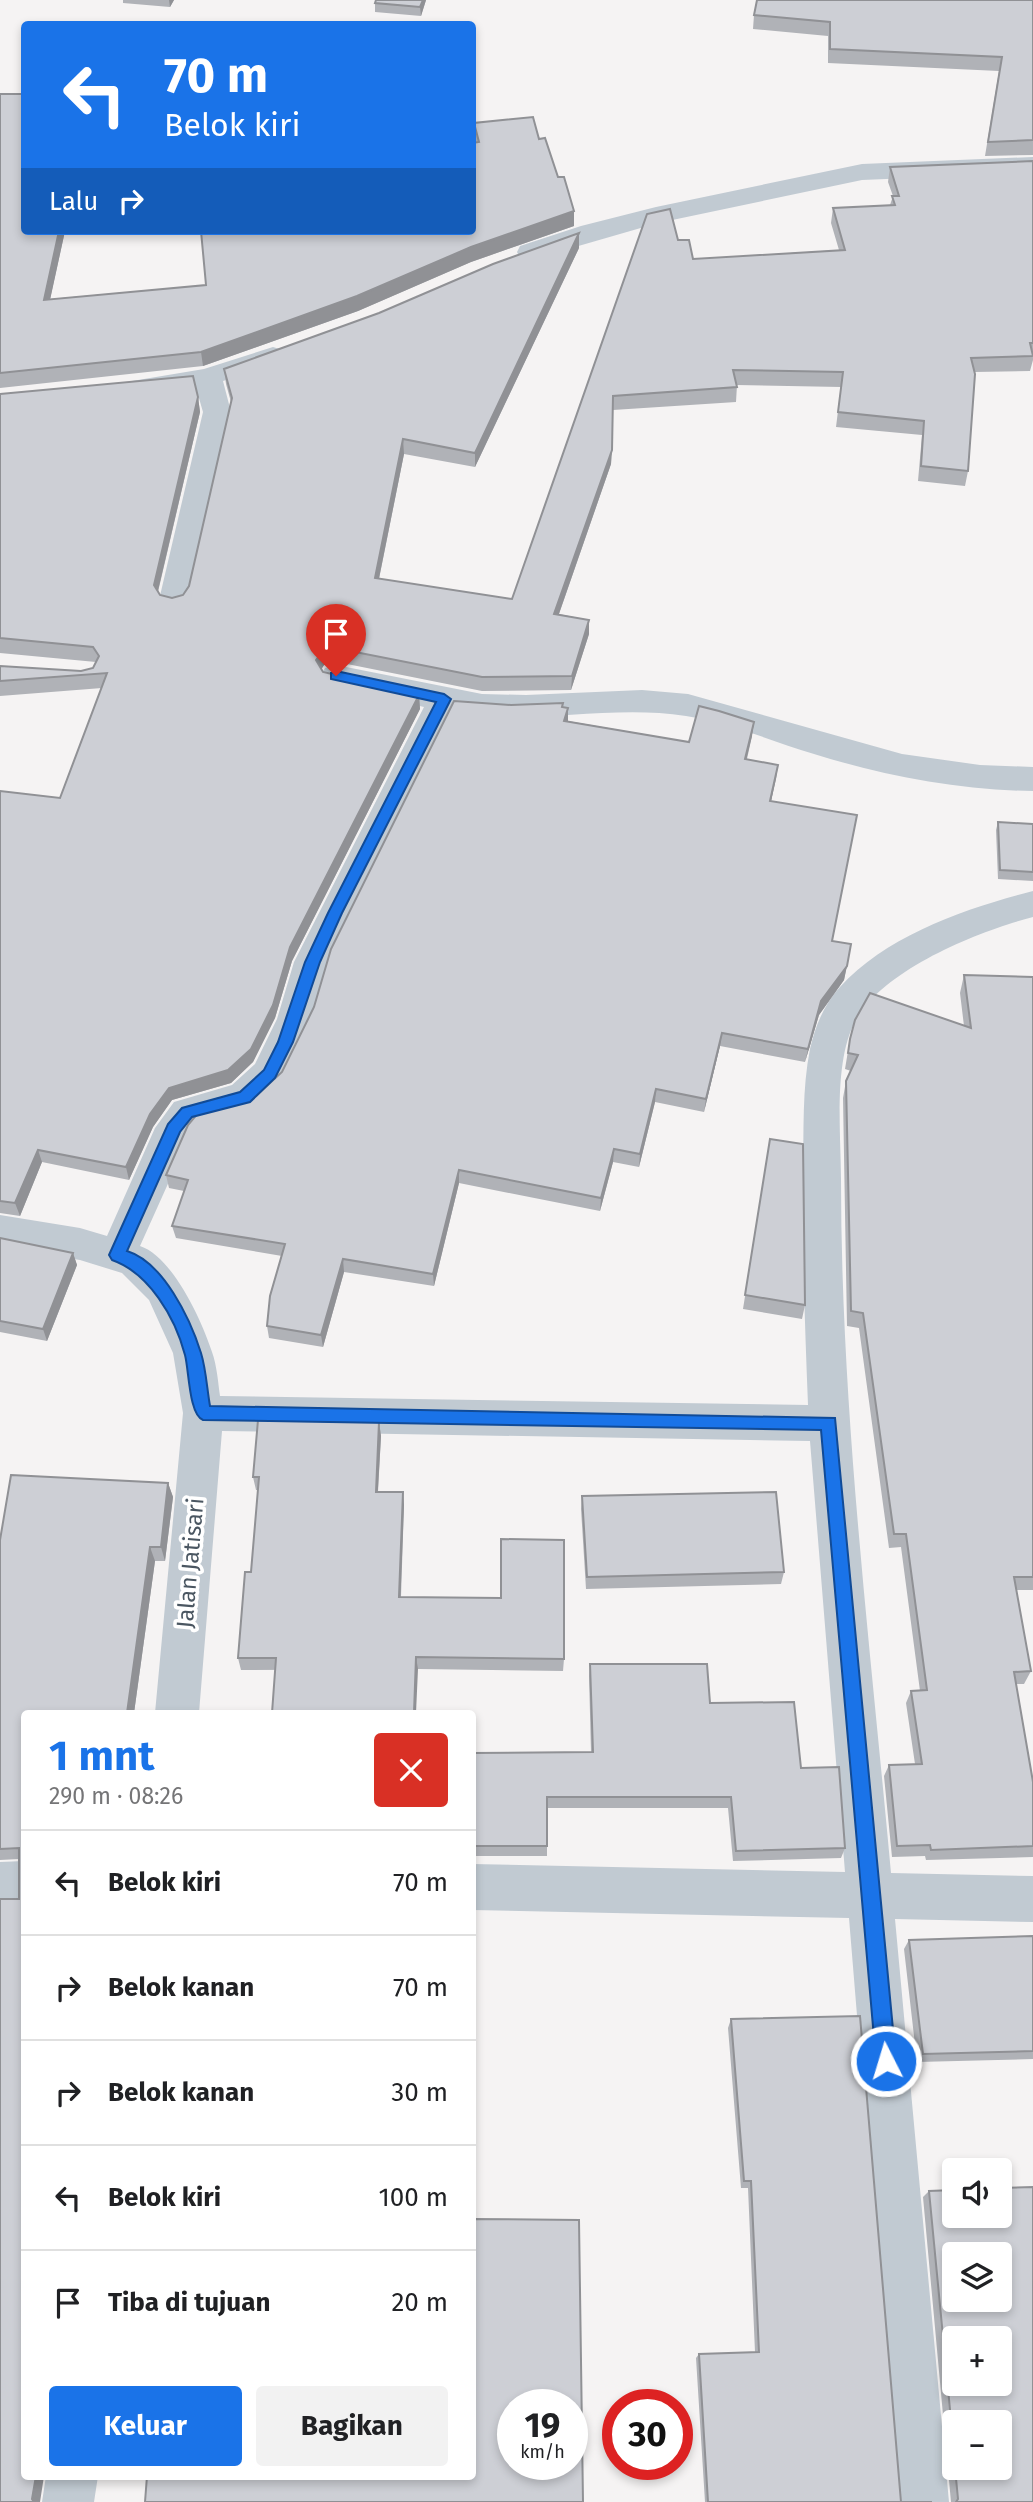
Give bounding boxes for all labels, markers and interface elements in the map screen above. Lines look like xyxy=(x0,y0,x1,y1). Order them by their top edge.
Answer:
text: 70 m xyxy=(164,46,268,105)
icon: left xyxy=(49,49,140,140)
text: Belok kiri xyxy=(164,106,300,144)
icon: right xyxy=(112,182,150,220)
text: Lalu xyxy=(49,186,98,217)
pin xyxy=(306,604,366,676)
icon: arrive xyxy=(317,615,355,653)
street label: Jalan Jatisari xyxy=(170,1497,210,1629)
text: 1 mnt xyxy=(49,1731,154,1781)
button: close xyxy=(374,1733,448,1807)
text: 290 m · 08:26 xyxy=(49,1782,183,1810)
icon: left xyxy=(49,1864,87,1902)
text: Belok kiri xyxy=(108,1867,221,1898)
text: 70 m xyxy=(393,1867,448,1898)
icon: right xyxy=(49,1969,87,2007)
text: Belok kanan xyxy=(108,1972,254,2003)
text: 70 m xyxy=(393,1972,448,2003)
position arrow xyxy=(849,2024,923,2098)
icon: right xyxy=(49,2074,87,2112)
text: Belok kanan xyxy=(108,2077,254,2108)
text: 30 m xyxy=(391,2077,448,2108)
map controls xyxy=(942,2158,1012,2480)
button: sound xyxy=(942,2158,1012,2228)
icon: left xyxy=(49,2179,87,2217)
text: Belok kiri xyxy=(108,2182,221,2213)
text: 100 m xyxy=(379,2182,448,2213)
button: layers xyxy=(942,2242,1012,2312)
icon: arrive xyxy=(49,2284,87,2322)
text: Tiba di tujuan xyxy=(108,2287,270,2318)
text: 20 m xyxy=(391,2287,448,2318)
button: + xyxy=(942,2326,1012,2396)
button: Keluar xyxy=(49,2386,242,2466)
button: Bagikan xyxy=(256,2386,448,2466)
speed limit sign: 30 xyxy=(602,2389,693,2480)
text: 19 xyxy=(525,2404,560,2446)
button: − xyxy=(942,2410,1012,2480)
text: km/h xyxy=(520,2441,565,2463)

